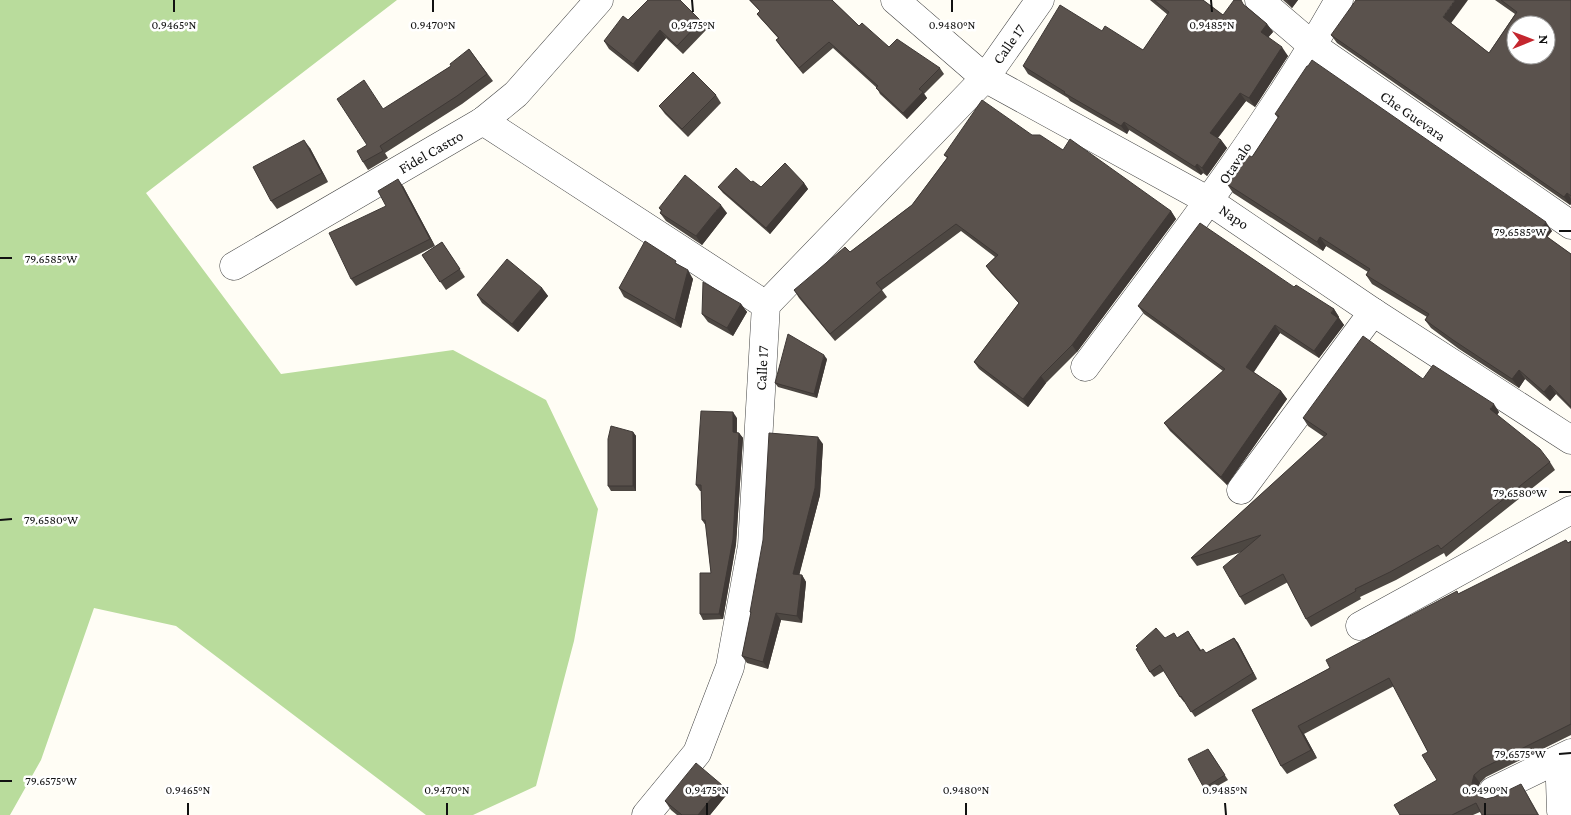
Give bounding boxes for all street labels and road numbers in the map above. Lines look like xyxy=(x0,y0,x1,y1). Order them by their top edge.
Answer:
street label: Calle 17 xyxy=(990,21,1028,67)
street label: Che Guevara xyxy=(1377,88,1449,144)
street label: Fidel Castro xyxy=(396,127,466,177)
street label: Otavalo xyxy=(1215,139,1255,187)
street label: Napo xyxy=(1216,201,1252,233)
street label: Calle 17 xyxy=(753,345,771,391)

